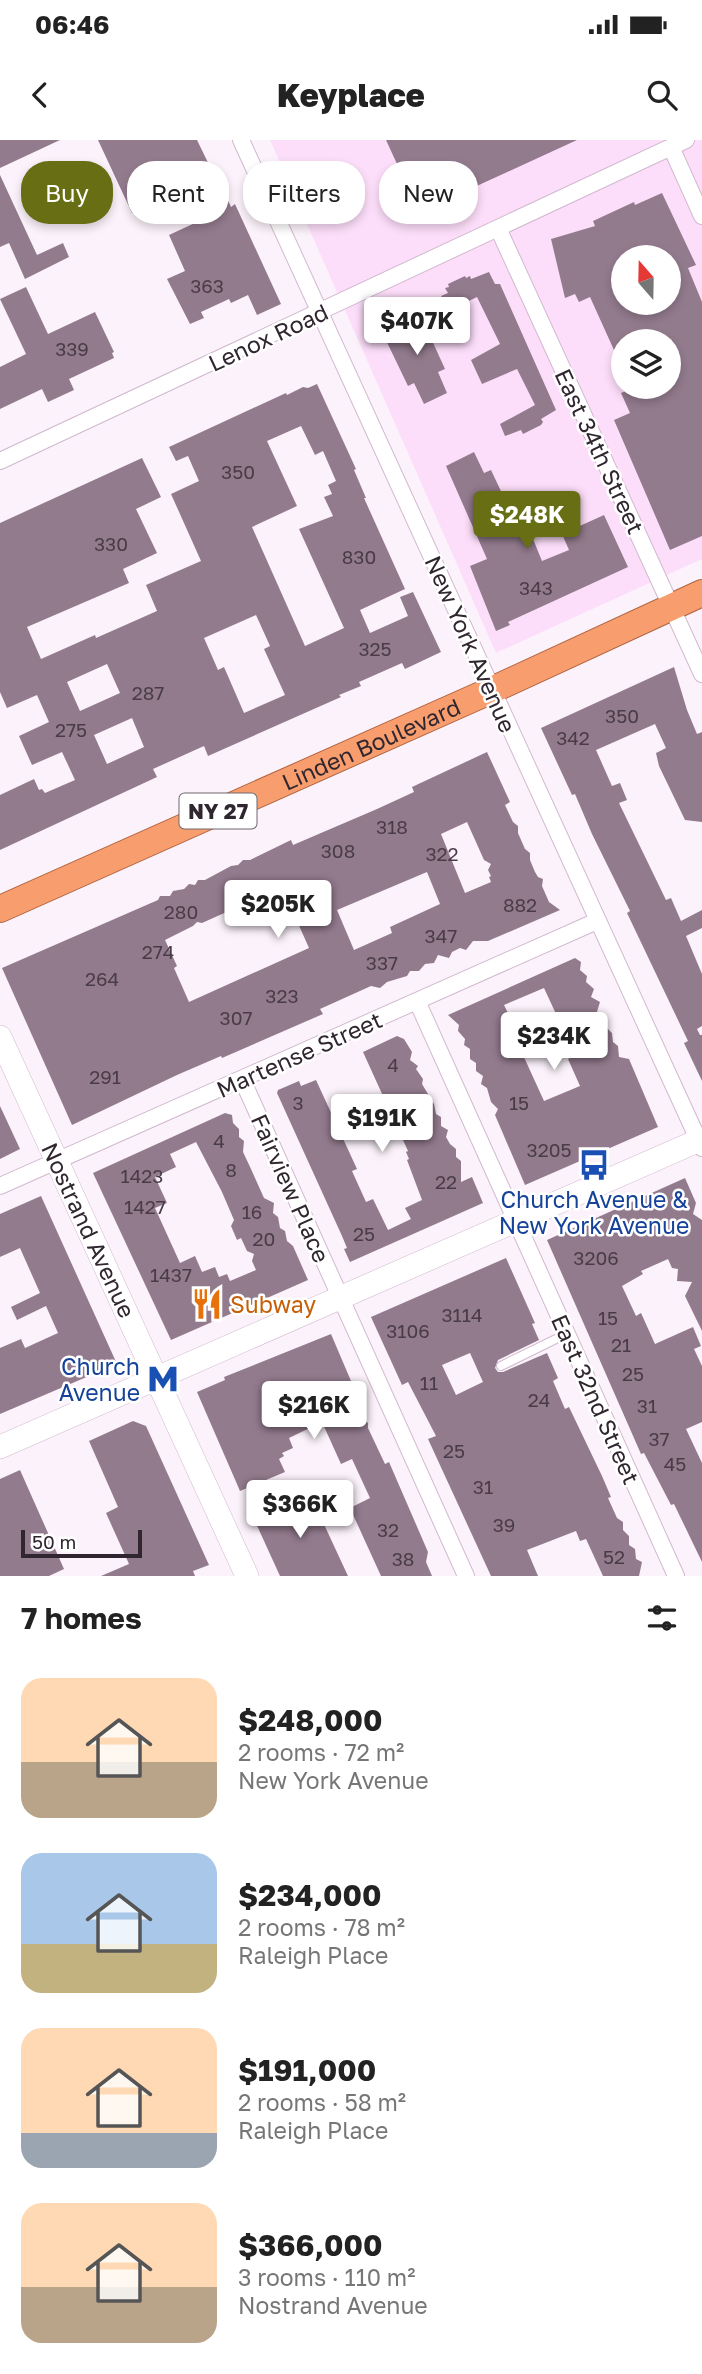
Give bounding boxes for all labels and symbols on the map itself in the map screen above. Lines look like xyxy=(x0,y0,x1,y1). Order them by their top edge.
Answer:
north arrow xyxy=(611,245,681,315)
house number: 363 xyxy=(190,274,224,297)
street label: Lenox Road xyxy=(204,297,332,377)
pin: $407K xyxy=(368,298,466,357)
house number: 339 xyxy=(55,337,89,360)
street label: East 34th Street xyxy=(550,364,650,538)
house number: 350 xyxy=(221,460,255,483)
pin: $248K xyxy=(478,492,576,551)
house number: 330 xyxy=(94,532,128,555)
house number: 830 xyxy=(342,545,376,568)
street label: New York Avenue xyxy=(419,551,523,737)
house number: 343 xyxy=(519,576,553,599)
house number: 325 xyxy=(358,637,392,660)
house number: 287 xyxy=(132,681,164,704)
street label: Linden Boulevard xyxy=(277,692,464,796)
house number: 350 xyxy=(605,704,639,727)
house number: 275 xyxy=(55,718,87,741)
house number: 342 xyxy=(556,726,590,749)
road number: NY 27 xyxy=(180,794,256,828)
house number: 318 xyxy=(376,815,408,838)
house number: 308 xyxy=(321,839,355,862)
house number: 322 xyxy=(425,842,459,865)
pin: $205K xyxy=(229,880,327,940)
house number: 882 xyxy=(503,893,537,916)
house number: 280 xyxy=(164,900,198,923)
house number: 347 xyxy=(425,924,457,947)
house number: 274 xyxy=(142,940,174,963)
house number: 337 xyxy=(366,951,398,974)
house number: 264 xyxy=(85,967,119,990)
house number: 323 xyxy=(265,984,299,1007)
street label: Martense Street xyxy=(212,1005,386,1103)
house number: 307 xyxy=(220,1006,252,1029)
pin: $234K xyxy=(505,1012,603,1072)
house number: 4 xyxy=(387,1053,399,1076)
house number: 291 xyxy=(89,1065,121,1088)
house number: 3 xyxy=(292,1091,304,1114)
house number: 15 xyxy=(509,1091,529,1114)
pin: $191K xyxy=(333,1094,431,1154)
street label: Fairview Place xyxy=(246,1109,336,1267)
house number: 4 xyxy=(213,1129,225,1152)
street label: Nostrand Avenue xyxy=(36,1138,142,1322)
house number: 3205 xyxy=(527,1138,571,1161)
bus stop icon: Church Avenue & New York Avenue xyxy=(577,1148,611,1182)
house number: 8 xyxy=(225,1158,237,1181)
house number: 1423 xyxy=(121,1164,163,1187)
house number: 22 xyxy=(435,1170,457,1193)
place label: Church Avenue & New York Avenue xyxy=(499,1185,689,1239)
house number: 1427 xyxy=(124,1195,166,1218)
house number: 16 xyxy=(242,1200,262,1223)
house number: 25 xyxy=(353,1222,375,1245)
house number: 20 xyxy=(253,1227,275,1250)
house number: 3206 xyxy=(573,1246,619,1269)
house number: 1437 xyxy=(150,1263,192,1286)
restaurant icon: Subway xyxy=(190,1287,224,1321)
place label: Subway xyxy=(230,1290,316,1318)
house number: 3114 xyxy=(441,1303,483,1326)
house number: 15 xyxy=(598,1306,618,1329)
street label: East 32nd Street xyxy=(546,1310,646,1488)
house number: 3106 xyxy=(386,1319,430,1342)
house number: 21 xyxy=(611,1333,631,1356)
place label: Church Avenue xyxy=(59,1352,140,1406)
metro station icon: Church Avenue xyxy=(146,1362,180,1396)
house number: 25 xyxy=(622,1362,644,1385)
house number: 11 xyxy=(420,1371,438,1394)
pin: $216K xyxy=(265,1382,363,1441)
house number: 24 xyxy=(528,1388,550,1411)
house number: 31 xyxy=(637,1394,657,1417)
house number: 37 xyxy=(648,1427,670,1450)
house number: 25 xyxy=(443,1439,465,1462)
house number: 45 xyxy=(664,1452,686,1475)
house number: 31 xyxy=(473,1475,493,1498)
pin: $366K xyxy=(251,1480,349,1540)
house number: 39 xyxy=(493,1513,515,1536)
house number: 32 xyxy=(377,1518,399,1541)
scale bar xyxy=(21,1527,142,1559)
house number: 52 xyxy=(603,1545,625,1568)
house number: 38 xyxy=(392,1547,414,1570)

